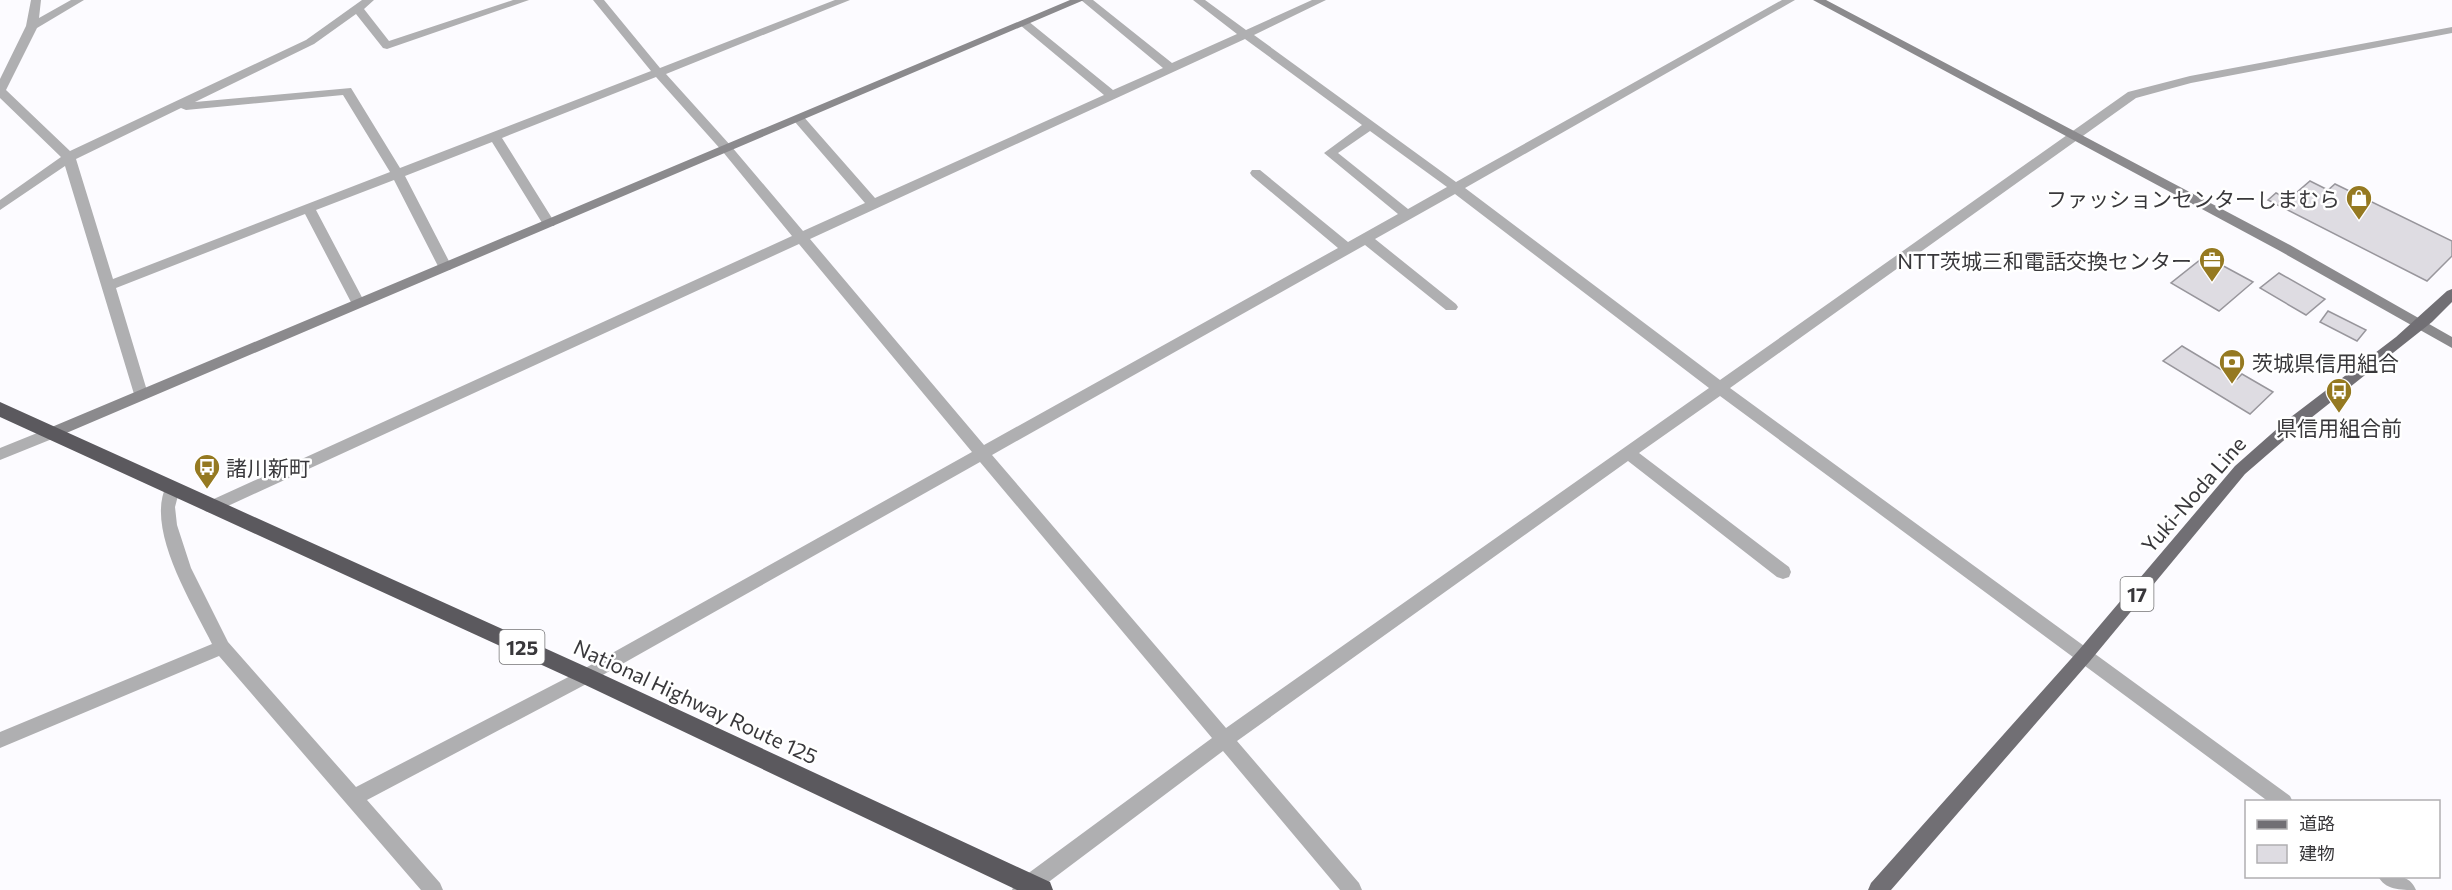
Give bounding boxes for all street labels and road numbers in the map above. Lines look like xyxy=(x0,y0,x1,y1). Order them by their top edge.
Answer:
street label: Yuki-Noda Line xyxy=(2136,431,2250,557)
road number: 17 xyxy=(2120,577,2154,611)
road number: 125 xyxy=(500,630,544,664)
street label: National Highway Route 125 xyxy=(570,633,822,769)

